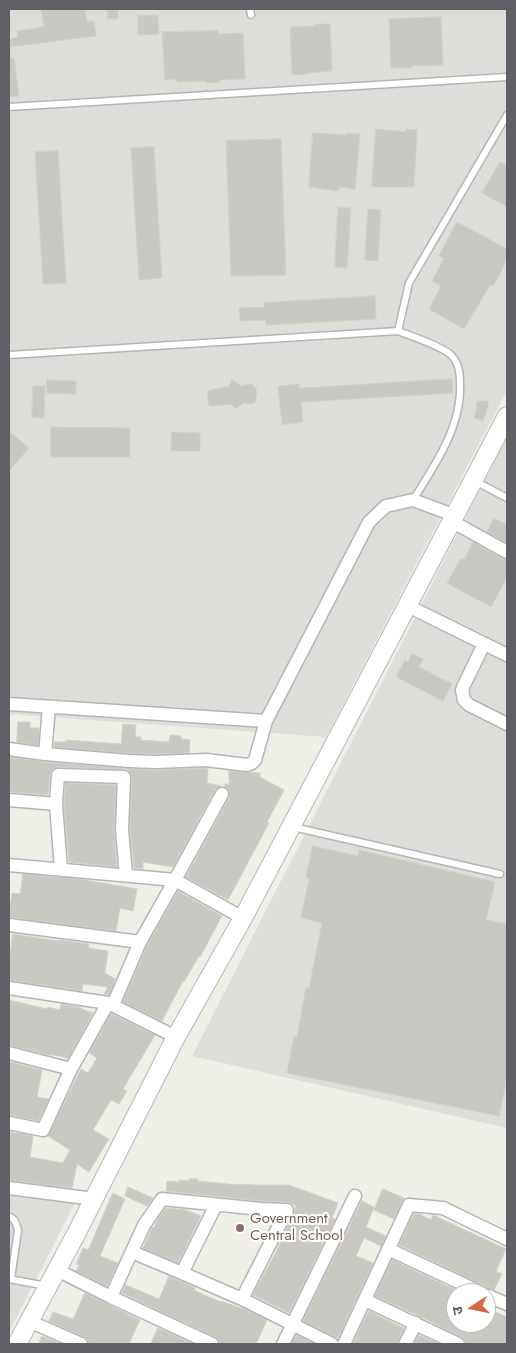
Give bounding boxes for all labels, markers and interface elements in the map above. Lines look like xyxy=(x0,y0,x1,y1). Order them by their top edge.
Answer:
place label: Government Central School xyxy=(250,1210,343,1245)
marker: Government Central School xyxy=(234,1222,246,1234)
north arrow xyxy=(446,1283,496,1333)
text: उ xyxy=(447,1305,468,1317)

